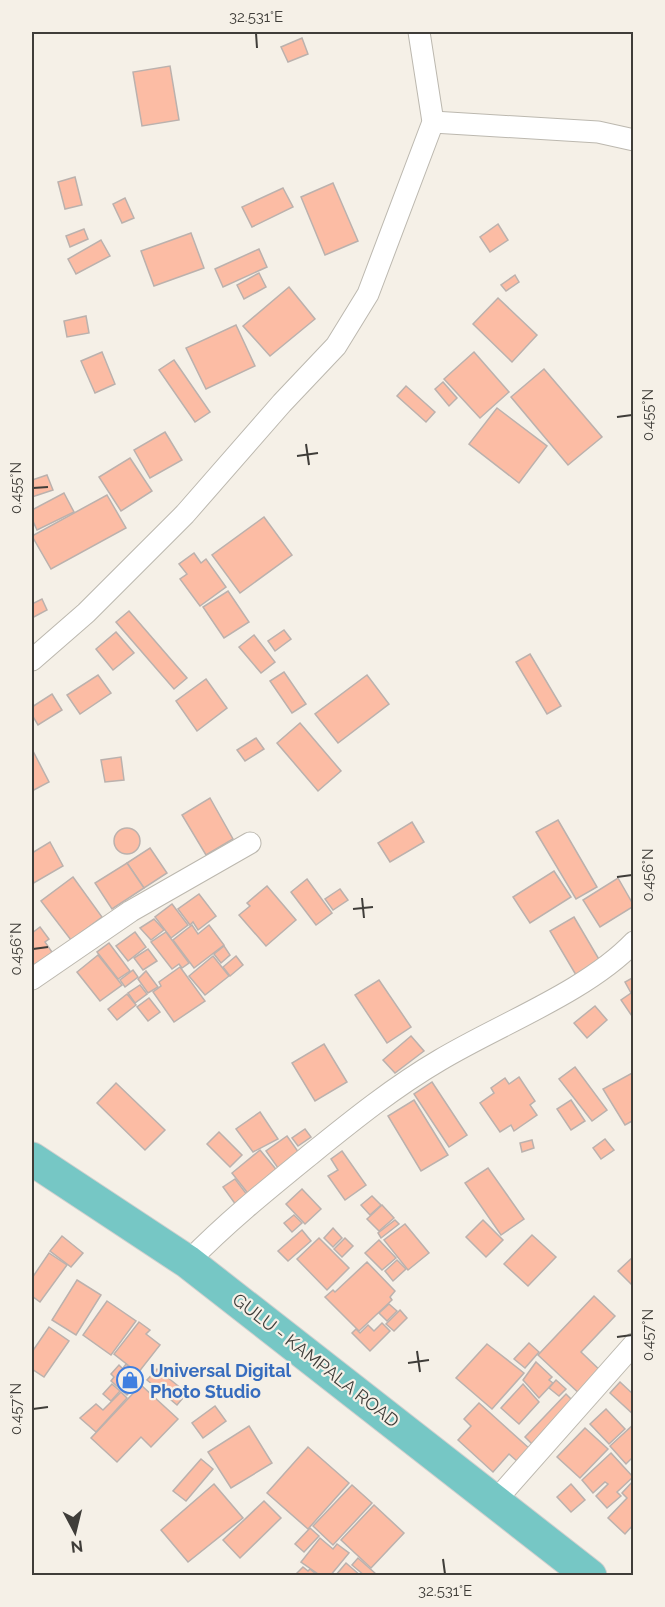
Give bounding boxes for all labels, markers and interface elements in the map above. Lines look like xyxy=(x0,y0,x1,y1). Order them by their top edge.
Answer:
text: 32.531°E xyxy=(229,8,283,26)
text: 0.455°N xyxy=(639,389,657,441)
text: 0.455°N xyxy=(7,462,25,514)
text: 0.456°N xyxy=(639,849,657,902)
text: 0.456°N xyxy=(7,923,25,976)
street label: GULU - KAMPALA ROAD xyxy=(229,1289,403,1432)
text: 0.457°N xyxy=(639,1309,657,1361)
place label: Universal Digital Photo Studio xyxy=(150,1360,292,1402)
shop icon: Universal Digital Photo Studio xyxy=(115,1365,145,1395)
text: 0.457°N xyxy=(7,1383,25,1435)
north arrow xyxy=(45,1502,105,1562)
text: N xyxy=(70,1536,84,1557)
text: 32.531°E xyxy=(418,1582,472,1600)

